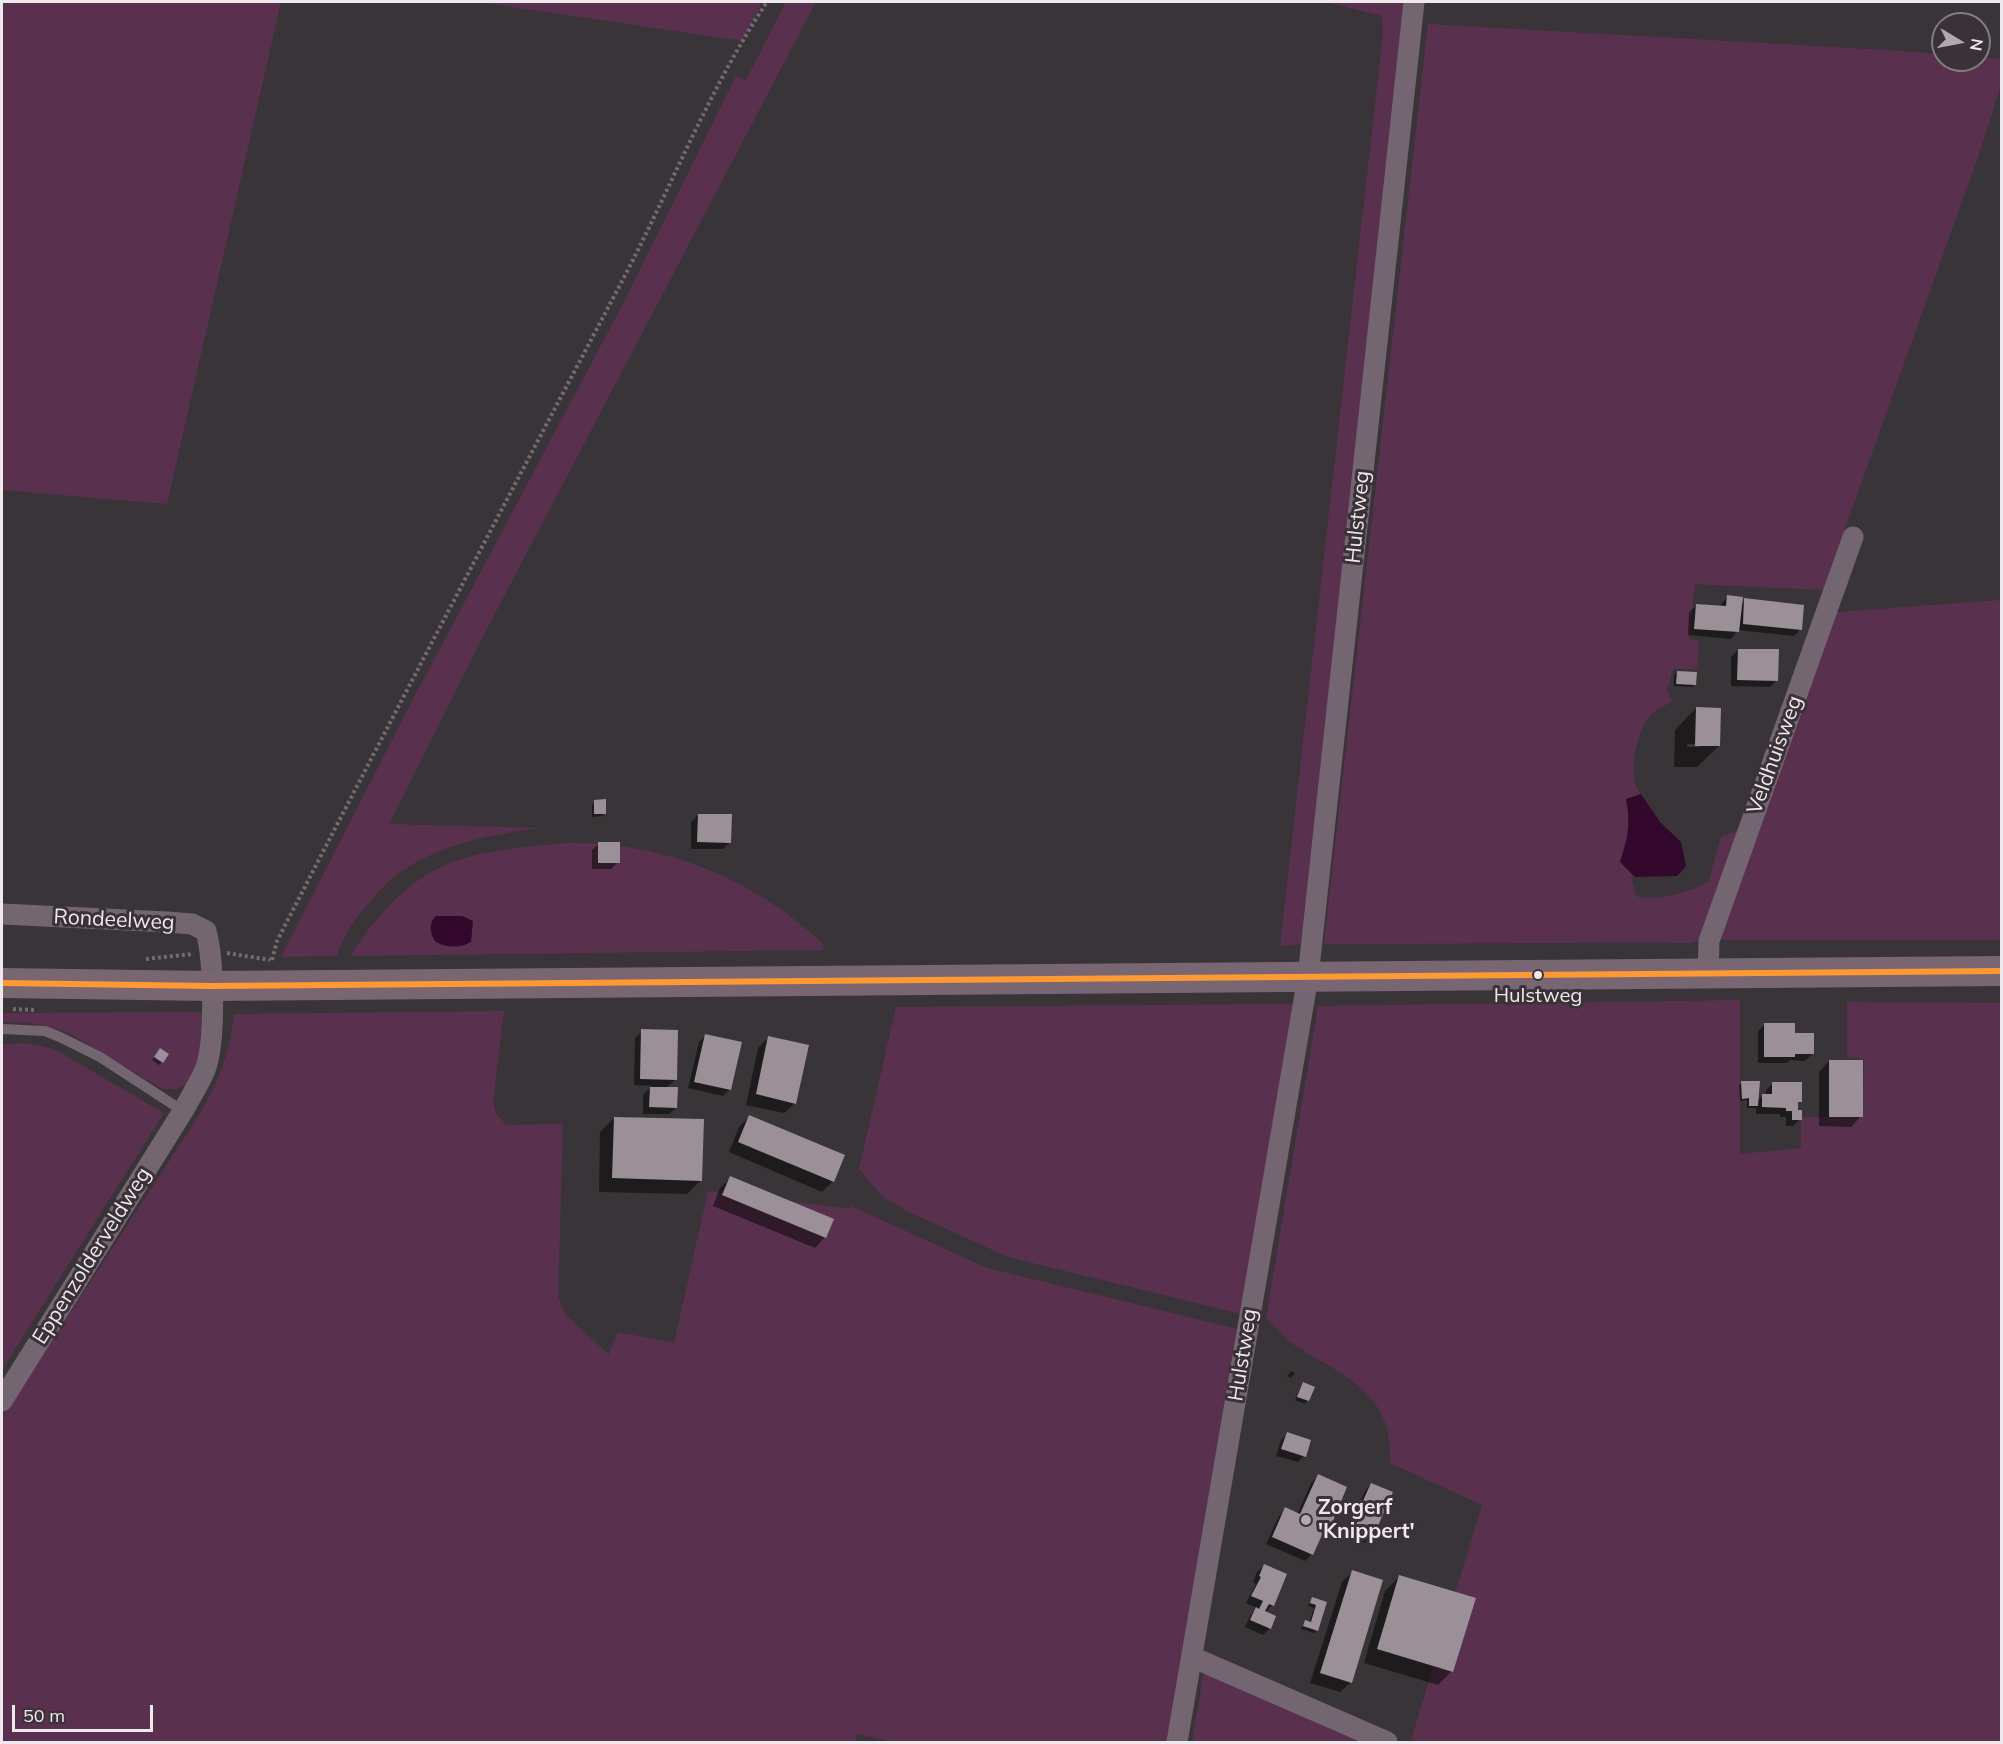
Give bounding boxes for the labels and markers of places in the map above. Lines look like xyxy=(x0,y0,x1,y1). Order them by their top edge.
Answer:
marker: Hulstweg xyxy=(1532,969,1544,981)
place label: Hulstweg xyxy=(1494,984,1582,1008)
place label: Zorgerf 'Knippert' xyxy=(1318,1495,1415,1545)
marker: Zorgerf 'Knippert' xyxy=(1299,1513,1313,1527)

